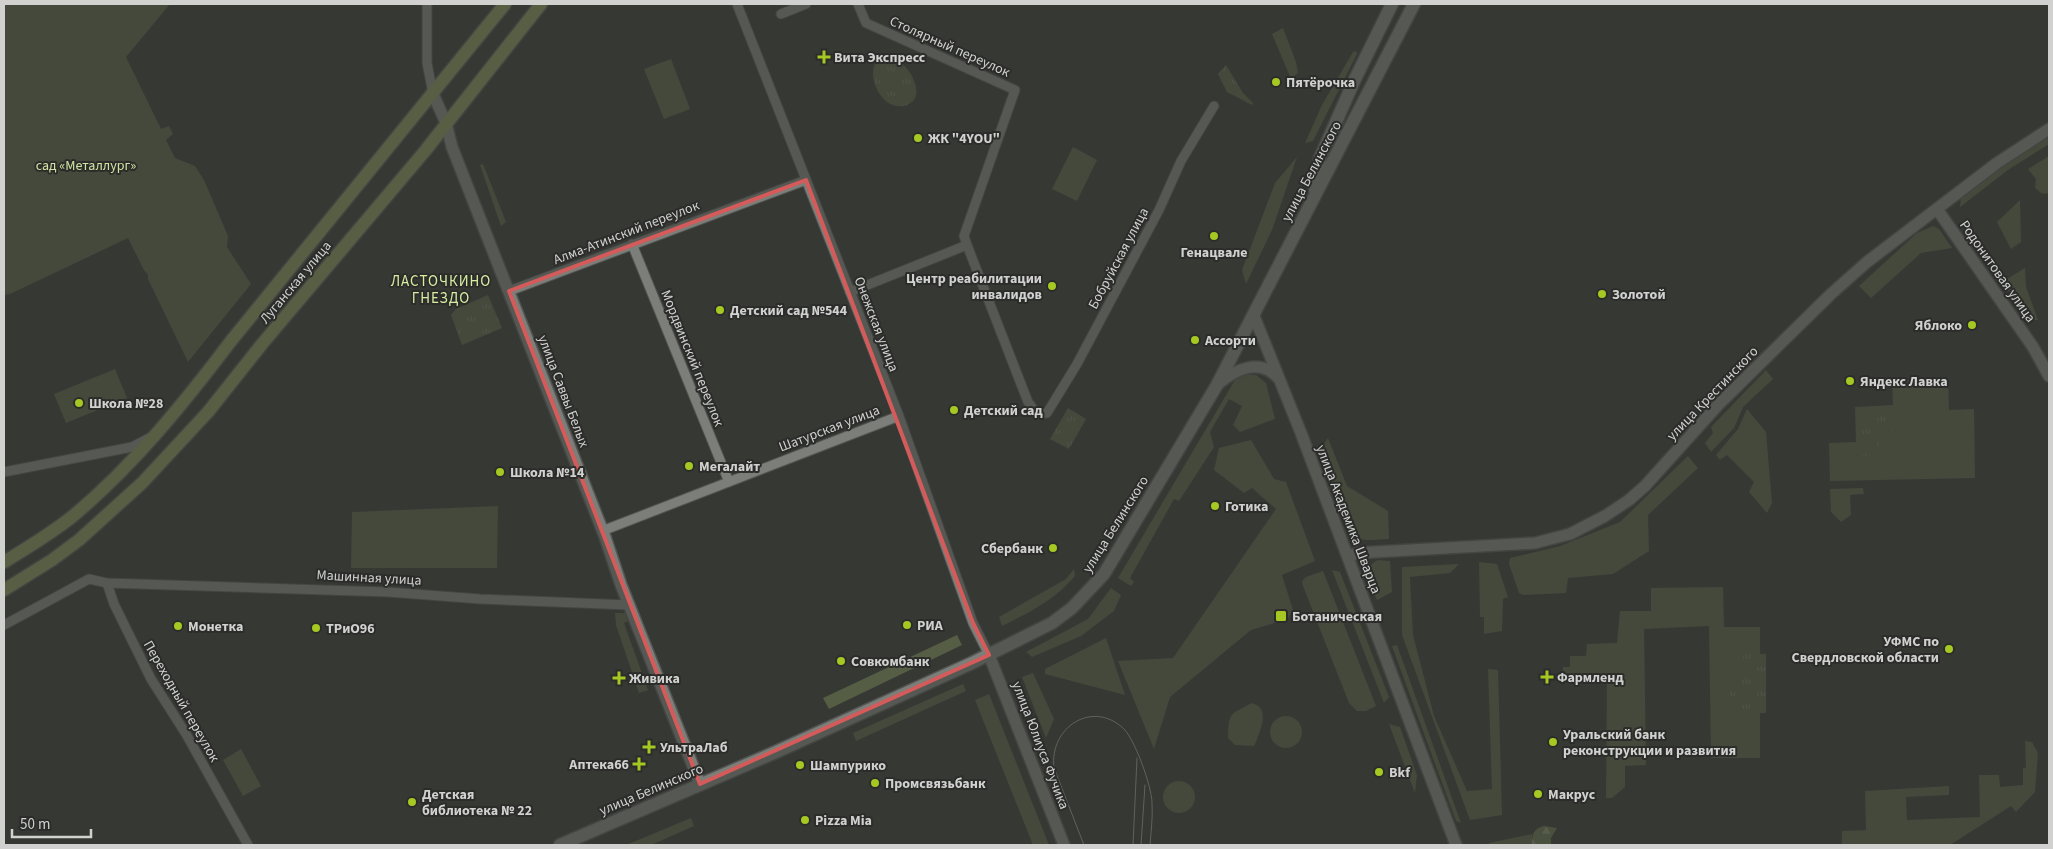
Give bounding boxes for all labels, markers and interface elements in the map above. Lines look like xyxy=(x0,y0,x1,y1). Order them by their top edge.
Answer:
street label: Столярный переулок xyxy=(886,11,1013,82)
place label: Вита Экспресс xyxy=(834,48,926,68)
marker: Вита Экспресс xyxy=(818,51,830,63)
place label: Пятёрочка xyxy=(1286,73,1355,93)
marker: Пятёрочка xyxy=(1270,76,1282,88)
street label: улица Белинского xyxy=(1277,118,1347,225)
place label: ЖК "4YOU" xyxy=(928,129,1000,149)
marker: ЖК "4YOU" xyxy=(912,132,924,144)
park label: сад «Металлург» xyxy=(36,156,136,176)
street label: Алма-Атинский переулок xyxy=(550,196,702,270)
street label: Бобруйская улица xyxy=(1084,204,1154,313)
street label: Родонитовая улица xyxy=(1954,216,2040,327)
marker: Генацвале xyxy=(1208,230,1220,242)
street label: Луганская улица xyxy=(255,237,336,328)
place label: Генацвале xyxy=(1180,243,1248,263)
place label: Центр реабилитации инвалидов xyxy=(906,269,1042,305)
district label: ЛАСТОЧКИНО ГНЕЗДО xyxy=(391,271,491,309)
street label: Онежская улица xyxy=(849,274,903,375)
marker: Центр реабилитации инвалидов xyxy=(1046,280,1058,292)
place label: Золотой xyxy=(1612,285,1666,305)
street label: Мордвинский переулок xyxy=(656,287,729,430)
marker: Золотой xyxy=(1596,288,1608,300)
place label: Детский сад №544 xyxy=(730,301,848,321)
marker: Детский сад №544 xyxy=(714,304,726,316)
place label: Яблоко xyxy=(1915,316,1962,336)
marker: Яблоко xyxy=(1966,319,1978,331)
place label: Ассорти xyxy=(1204,331,1256,351)
street label: улица Саввы Белых xyxy=(532,332,594,451)
marker: Ассорти xyxy=(1189,334,1201,346)
street label: улица Крестинского xyxy=(1662,342,1763,445)
place label: Яндекс Лавка xyxy=(1860,372,1948,392)
marker: Яндекс Лавка xyxy=(1844,375,1856,387)
place label: Школа №28 xyxy=(89,394,163,414)
marker: Школа №28 xyxy=(73,397,85,409)
street label: Шатурская улица xyxy=(776,400,883,457)
place label: Детский сад xyxy=(964,401,1043,421)
marker: Детский сад xyxy=(948,404,960,416)
street label: улица Академика Шварца xyxy=(1310,442,1386,597)
place label: Мегалайт xyxy=(699,457,760,477)
marker: Мегалайт xyxy=(683,460,695,472)
place label: Школа №14 xyxy=(510,463,585,483)
marker: Школа №14 xyxy=(494,466,506,478)
street label: улица Белинского xyxy=(1078,472,1154,577)
place label: Готика xyxy=(1225,497,1268,517)
marker: Готика xyxy=(1209,500,1221,512)
place label: Сбербанк xyxy=(981,539,1043,559)
marker: Сбербанк xyxy=(1047,542,1059,554)
street label: Машинная улица xyxy=(316,565,422,591)
place label: Ботаническая xyxy=(1292,607,1382,627)
marker: Ботаническая xyxy=(1274,609,1288,623)
place label: РИА xyxy=(917,616,944,636)
place label: Монетка xyxy=(188,617,244,637)
place label: ТРиО96 xyxy=(326,619,375,639)
marker: РИА xyxy=(901,619,913,631)
marker: Монетка xyxy=(172,620,184,632)
marker: ТРиО96 xyxy=(310,622,322,634)
place label: УФМС по Свердловской области xyxy=(1792,632,1939,668)
street label: Переходный переулок xyxy=(138,637,224,766)
marker: УФМС по Свердловской области xyxy=(1943,643,1955,655)
place label: Совкомбанк xyxy=(851,652,930,672)
marker: Совкомбанк xyxy=(835,655,847,667)
place label: Фармленд xyxy=(1557,668,1624,688)
place label: Живика xyxy=(629,669,680,689)
marker: Фармленд xyxy=(1541,671,1553,683)
marker: Живика xyxy=(613,672,625,684)
street label: улица Юлиуса Фучика xyxy=(1006,678,1074,812)
place label: Уральский банк реконструкции и развития xyxy=(1563,725,1736,761)
marker: Уральский банк реконструкции и развития xyxy=(1547,736,1559,748)
place label: УльтраЛаб xyxy=(660,738,728,758)
marker: УльтраЛаб xyxy=(642,740,656,754)
place label: Аптека66 xyxy=(568,755,629,775)
place label: Шампурико xyxy=(810,756,886,776)
marker: Аптека66 xyxy=(633,758,645,770)
street label: улица Белинского xyxy=(596,759,706,821)
marker: Шампурико xyxy=(794,759,806,771)
place label: Bkf xyxy=(1389,763,1411,783)
marker: Bkf xyxy=(1373,766,1385,778)
place label: Промсвязьбанк xyxy=(885,774,986,794)
marker: Промсвязьбанк xyxy=(869,777,881,789)
place label: Детская библиотека № 22 xyxy=(422,785,532,821)
place label: Макрус xyxy=(1548,785,1596,805)
marker: Макрус xyxy=(1532,788,1544,800)
marker: Детская библиотека № 22 xyxy=(406,796,418,808)
scale bar xyxy=(12,806,91,838)
place label: Pizza Mia xyxy=(815,811,872,831)
text: 50 m xyxy=(20,814,50,835)
marker: Pizza Mia xyxy=(799,814,811,826)

